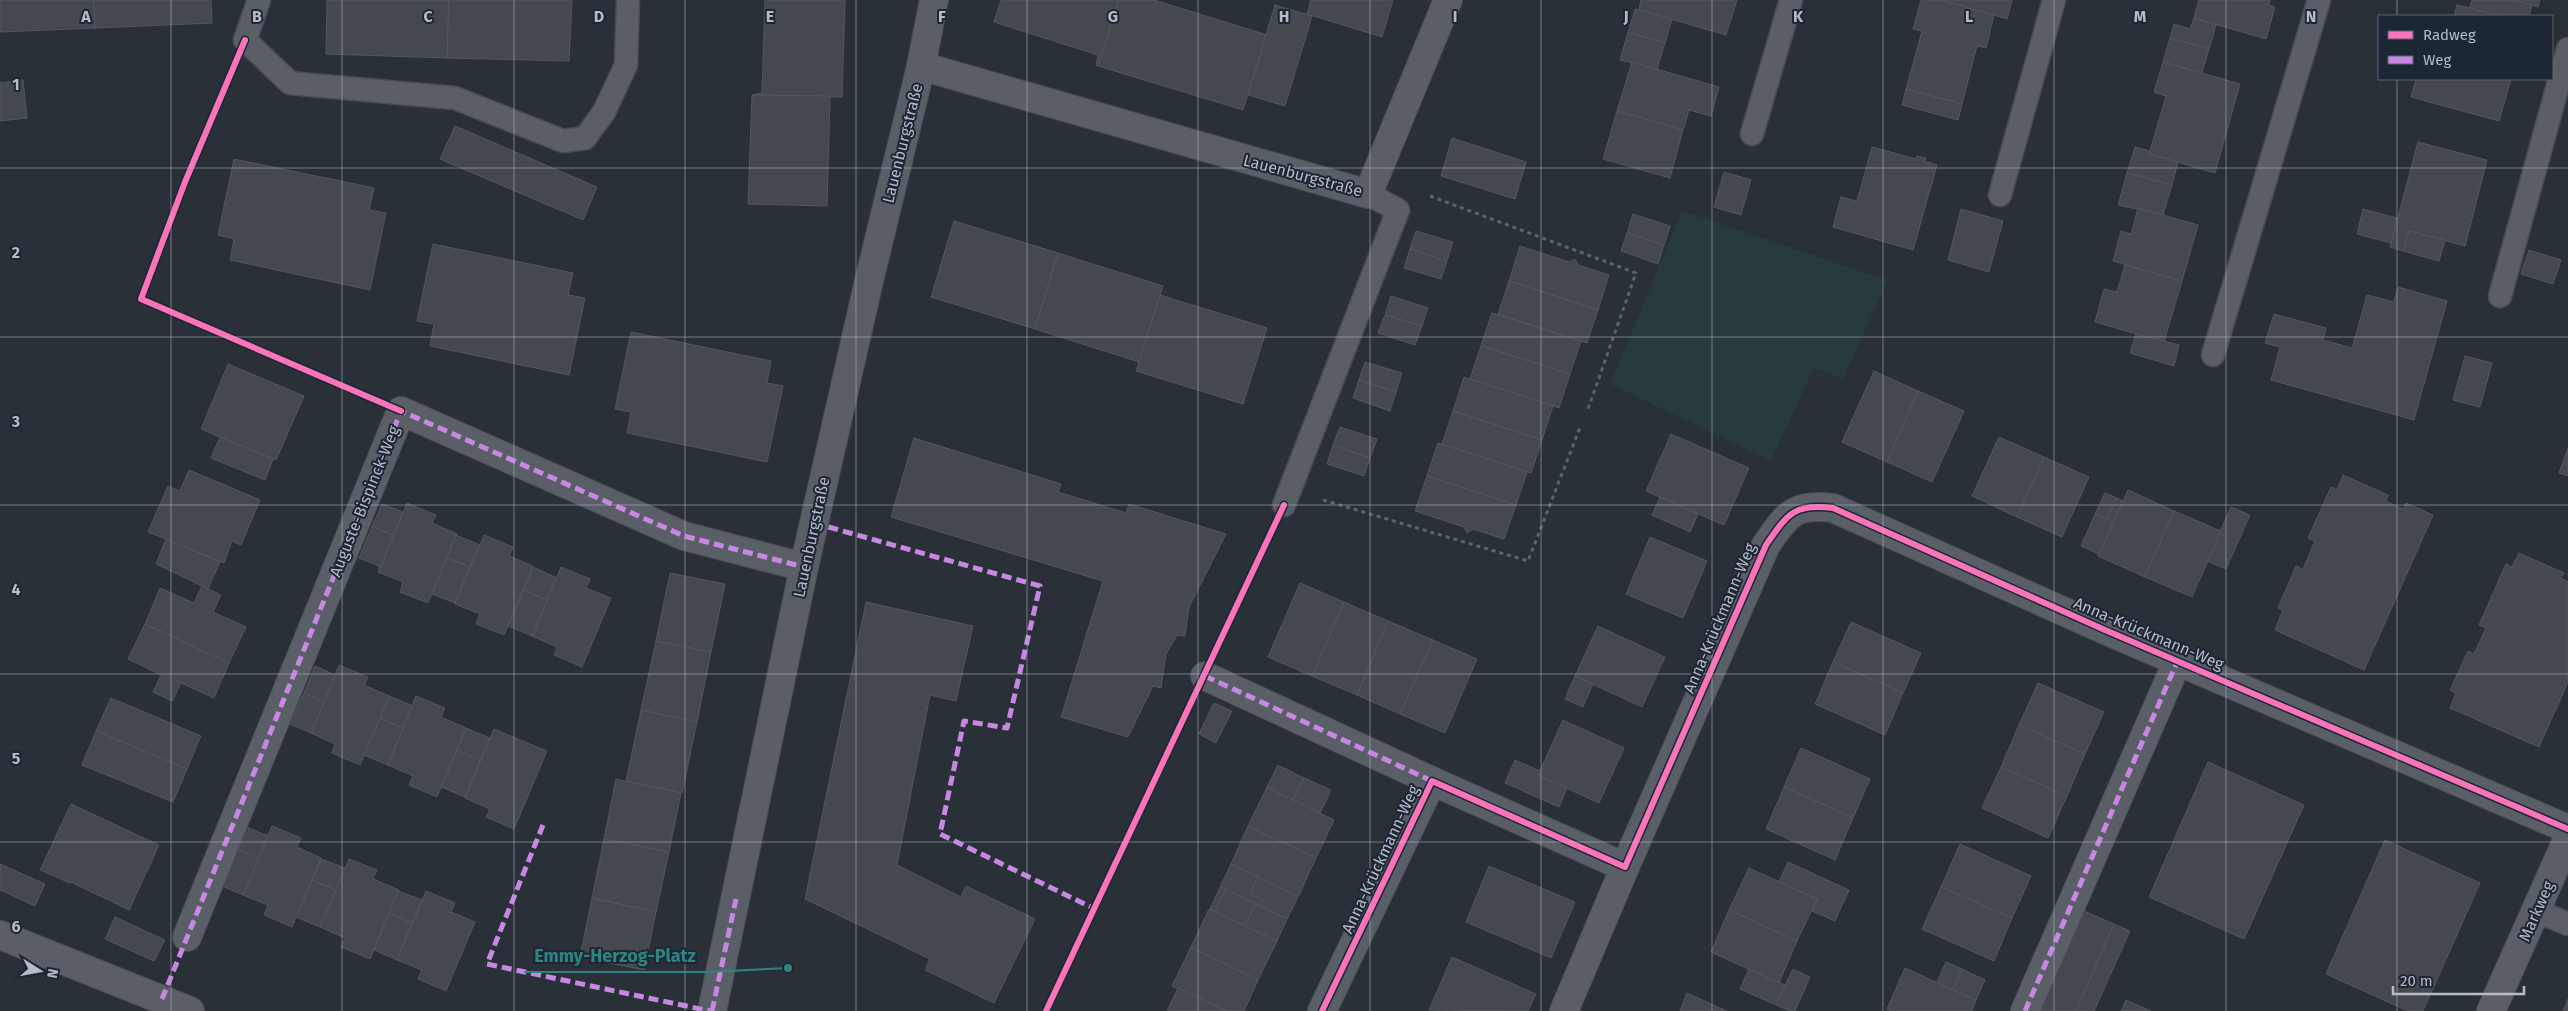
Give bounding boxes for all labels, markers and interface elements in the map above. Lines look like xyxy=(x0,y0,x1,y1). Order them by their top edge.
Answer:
text: A xyxy=(80,7,91,26)
text: B xyxy=(252,7,262,26)
text: C xyxy=(423,7,433,26)
text: D xyxy=(594,7,604,26)
text: E xyxy=(766,7,774,26)
text: F xyxy=(938,7,946,26)
text: G xyxy=(1108,7,1118,26)
text: H xyxy=(1279,7,1289,26)
text: I xyxy=(1453,7,1457,26)
text: J xyxy=(1622,7,1629,26)
text: K xyxy=(1793,7,1804,26)
text: L xyxy=(1965,7,1973,26)
text: M xyxy=(2134,7,2147,26)
text: N xyxy=(2306,7,2316,26)
legend xyxy=(2378,15,2553,80)
text: Radweg xyxy=(2423,26,2476,44)
text: Weg xyxy=(2423,51,2451,69)
text: 1 xyxy=(12,75,20,94)
street label: Lauenburgstraße xyxy=(878,81,927,205)
street label: Lauenburgstraße xyxy=(1241,150,1365,201)
text: 2 xyxy=(12,243,20,262)
text: 3 xyxy=(11,412,20,431)
street label: Auguste-Bispinck-Weg xyxy=(325,422,404,579)
street label: Lauenburgstraße xyxy=(789,475,834,599)
street label: Anna-Krückmann-Weg xyxy=(1679,540,1760,696)
text: 4 xyxy=(11,580,21,599)
street label: Anna-Krückmann-Weg xyxy=(2071,593,2227,674)
text: 5 xyxy=(12,749,21,768)
street label: Anna-Krückmann-Weg xyxy=(1338,781,1423,936)
street label: Markweg xyxy=(2515,877,2558,944)
text: 6 xyxy=(11,917,21,936)
callout: Emmy-Herzog-Platz xyxy=(524,939,705,972)
text: Emmy-Herzog-Platz xyxy=(534,945,696,967)
north arrow xyxy=(15,946,65,996)
scale bar xyxy=(2393,964,2524,996)
text: N xyxy=(43,967,62,980)
text: 20 m xyxy=(2400,972,2433,990)

